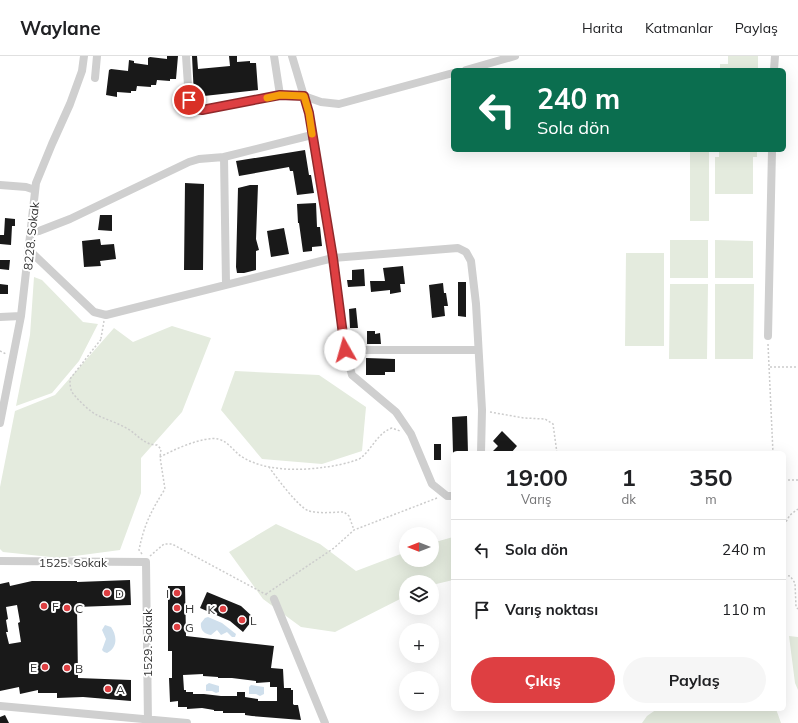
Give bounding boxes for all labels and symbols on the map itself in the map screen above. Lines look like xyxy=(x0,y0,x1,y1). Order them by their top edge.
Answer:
pin xyxy=(172,83,206,117)
street label: 8228. Sokak xyxy=(20,200,42,271)
position arrow xyxy=(324,329,366,371)
north arrow xyxy=(399,527,439,567)
street label: 1525. Sokak xyxy=(39,555,108,570)
place label: D xyxy=(115,586,124,601)
place label: I xyxy=(166,586,169,601)
marker: D xyxy=(102,588,112,598)
marker: I xyxy=(172,588,182,598)
place label: F xyxy=(52,599,59,614)
marker: F xyxy=(39,601,49,611)
place label: C xyxy=(75,601,83,616)
place label: H xyxy=(185,601,194,616)
place label: K xyxy=(207,602,215,617)
marker: C xyxy=(62,603,72,613)
marker: H xyxy=(172,603,182,613)
marker: K xyxy=(218,604,228,614)
street label: 1529. Sokak xyxy=(140,608,155,677)
place label: L xyxy=(250,613,257,628)
marker: L xyxy=(237,615,247,625)
place label: G xyxy=(185,620,194,635)
marker: G xyxy=(172,622,182,632)
place label: E xyxy=(30,660,37,675)
place label: B xyxy=(75,661,83,676)
marker: E xyxy=(40,662,50,672)
marker: B xyxy=(62,663,72,673)
place label: A xyxy=(116,682,125,697)
marker: A xyxy=(103,684,113,694)

